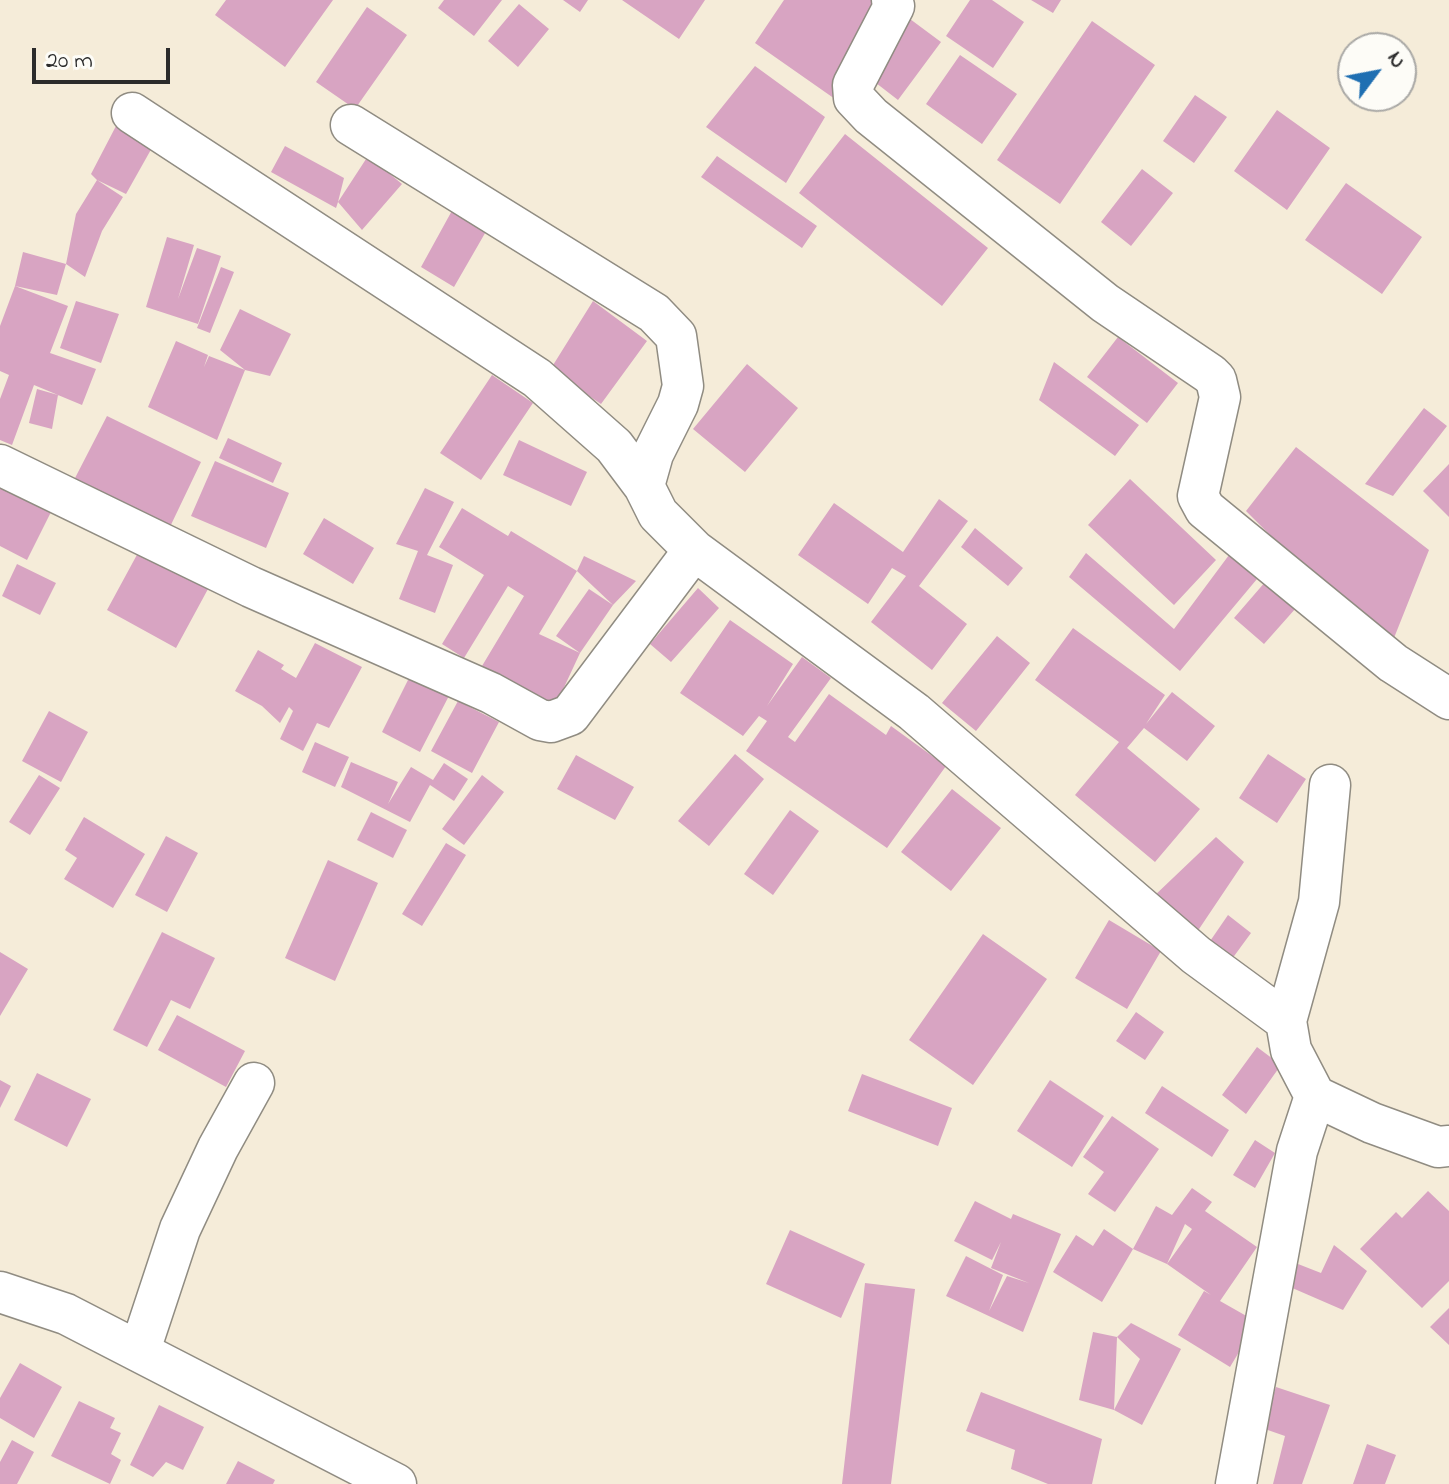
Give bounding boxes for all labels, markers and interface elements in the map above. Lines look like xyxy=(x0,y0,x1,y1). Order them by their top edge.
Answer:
scale bar xyxy=(36,32,174,82)
north arrow xyxy=(1337,32,1417,112)
text: 20 m xyxy=(46,44,93,79)
text: N xyxy=(1378,46,1413,75)

